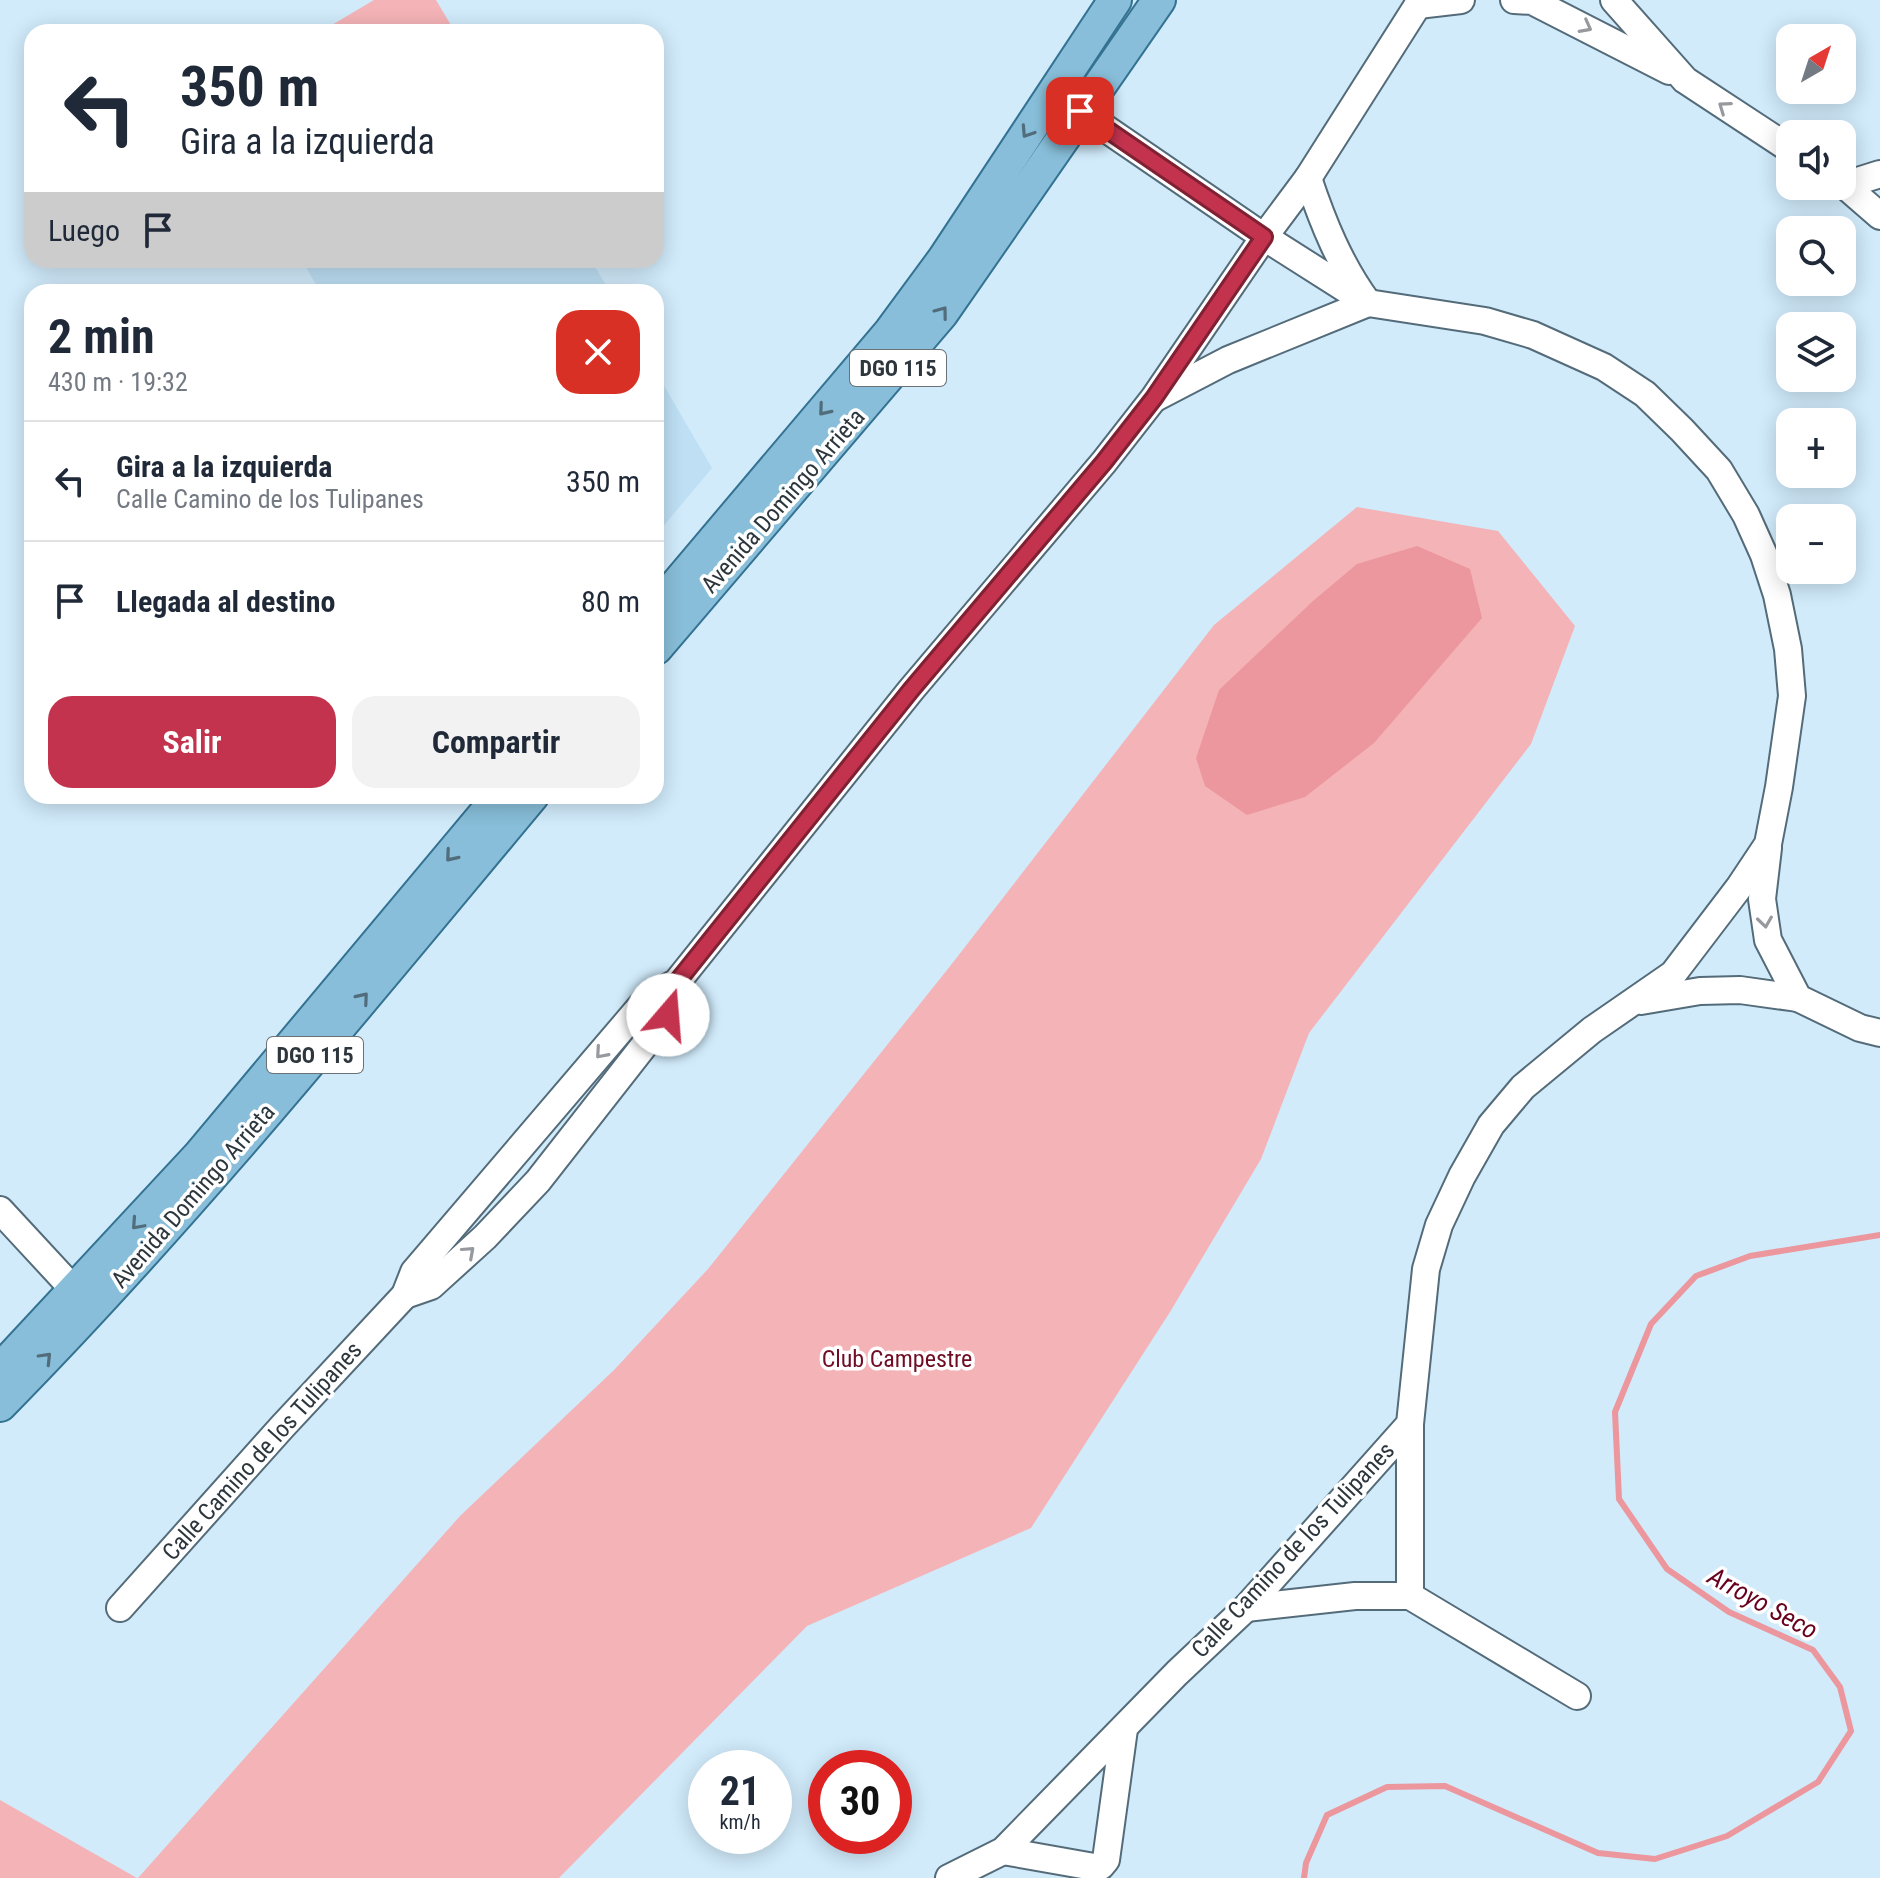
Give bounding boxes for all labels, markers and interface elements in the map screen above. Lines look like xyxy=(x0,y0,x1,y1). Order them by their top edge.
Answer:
one-way arrow xyxy=(1578,17,1592,32)
north arrow xyxy=(1776,24,1856,104)
map controls xyxy=(1776,24,1856,584)
text: 350 m xyxy=(180,54,319,120)
icon: left xyxy=(48,56,152,160)
pin xyxy=(1046,77,1114,145)
icon: arrive xyxy=(1058,89,1102,133)
one-way arrow xyxy=(1719,102,1733,117)
button: sound xyxy=(1776,120,1856,200)
text: Gira a la izquierda xyxy=(180,121,435,163)
one-way arrow xyxy=(1021,124,1036,138)
icon: arrive xyxy=(136,208,180,252)
text: Luego xyxy=(48,213,120,248)
button: search xyxy=(1776,216,1856,296)
one-way arrow xyxy=(933,306,947,321)
text: 2 min xyxy=(48,308,155,365)
button: close xyxy=(556,310,640,394)
button: layers xyxy=(1776,312,1856,392)
road number: DGO 115 xyxy=(850,350,946,386)
text: 430 m · 19:32 xyxy=(48,367,188,397)
one-way arrow xyxy=(820,401,834,415)
street label: Avenida Domingo Arrieta xyxy=(695,403,871,599)
button: + xyxy=(1776,408,1856,488)
text: Gira a la izquierda xyxy=(116,449,332,484)
icon: left xyxy=(48,459,92,503)
text: 350 m xyxy=(566,464,640,499)
text: Calle Camino de los Tulipanes xyxy=(116,484,424,514)
button: − xyxy=(1776,504,1856,584)
icon: arrive xyxy=(48,579,92,623)
text: Llegada al destino xyxy=(116,584,335,619)
text: 80 m xyxy=(581,584,640,619)
button: Salir xyxy=(48,696,336,788)
button: Compartir xyxy=(352,696,640,788)
one-way arrow xyxy=(446,847,460,862)
one-way arrow xyxy=(1756,915,1773,929)
position arrow xyxy=(626,973,710,1057)
one-way arrow xyxy=(353,992,368,1007)
road number: DGO 115 xyxy=(267,1037,363,1073)
one-way arrow xyxy=(596,1044,611,1059)
street label: Avenida Domingo Arrieta xyxy=(105,1098,281,1294)
one-way arrow xyxy=(132,1215,146,1230)
one-way arrow xyxy=(459,1247,474,1261)
street label: Calle Camino de los Tulipanes xyxy=(157,1336,367,1566)
park label: Club Campestre xyxy=(822,1345,972,1373)
one-way arrow xyxy=(37,1353,51,1367)
street label: Calle Camino de los Tulipanes xyxy=(1186,1437,1400,1663)
water label: Arroyo Seco xyxy=(1702,1560,1823,1645)
speed limit sign: 30 xyxy=(808,1750,912,1854)
text: 21 xyxy=(720,1768,760,1815)
text: km/h xyxy=(719,1810,761,1834)

